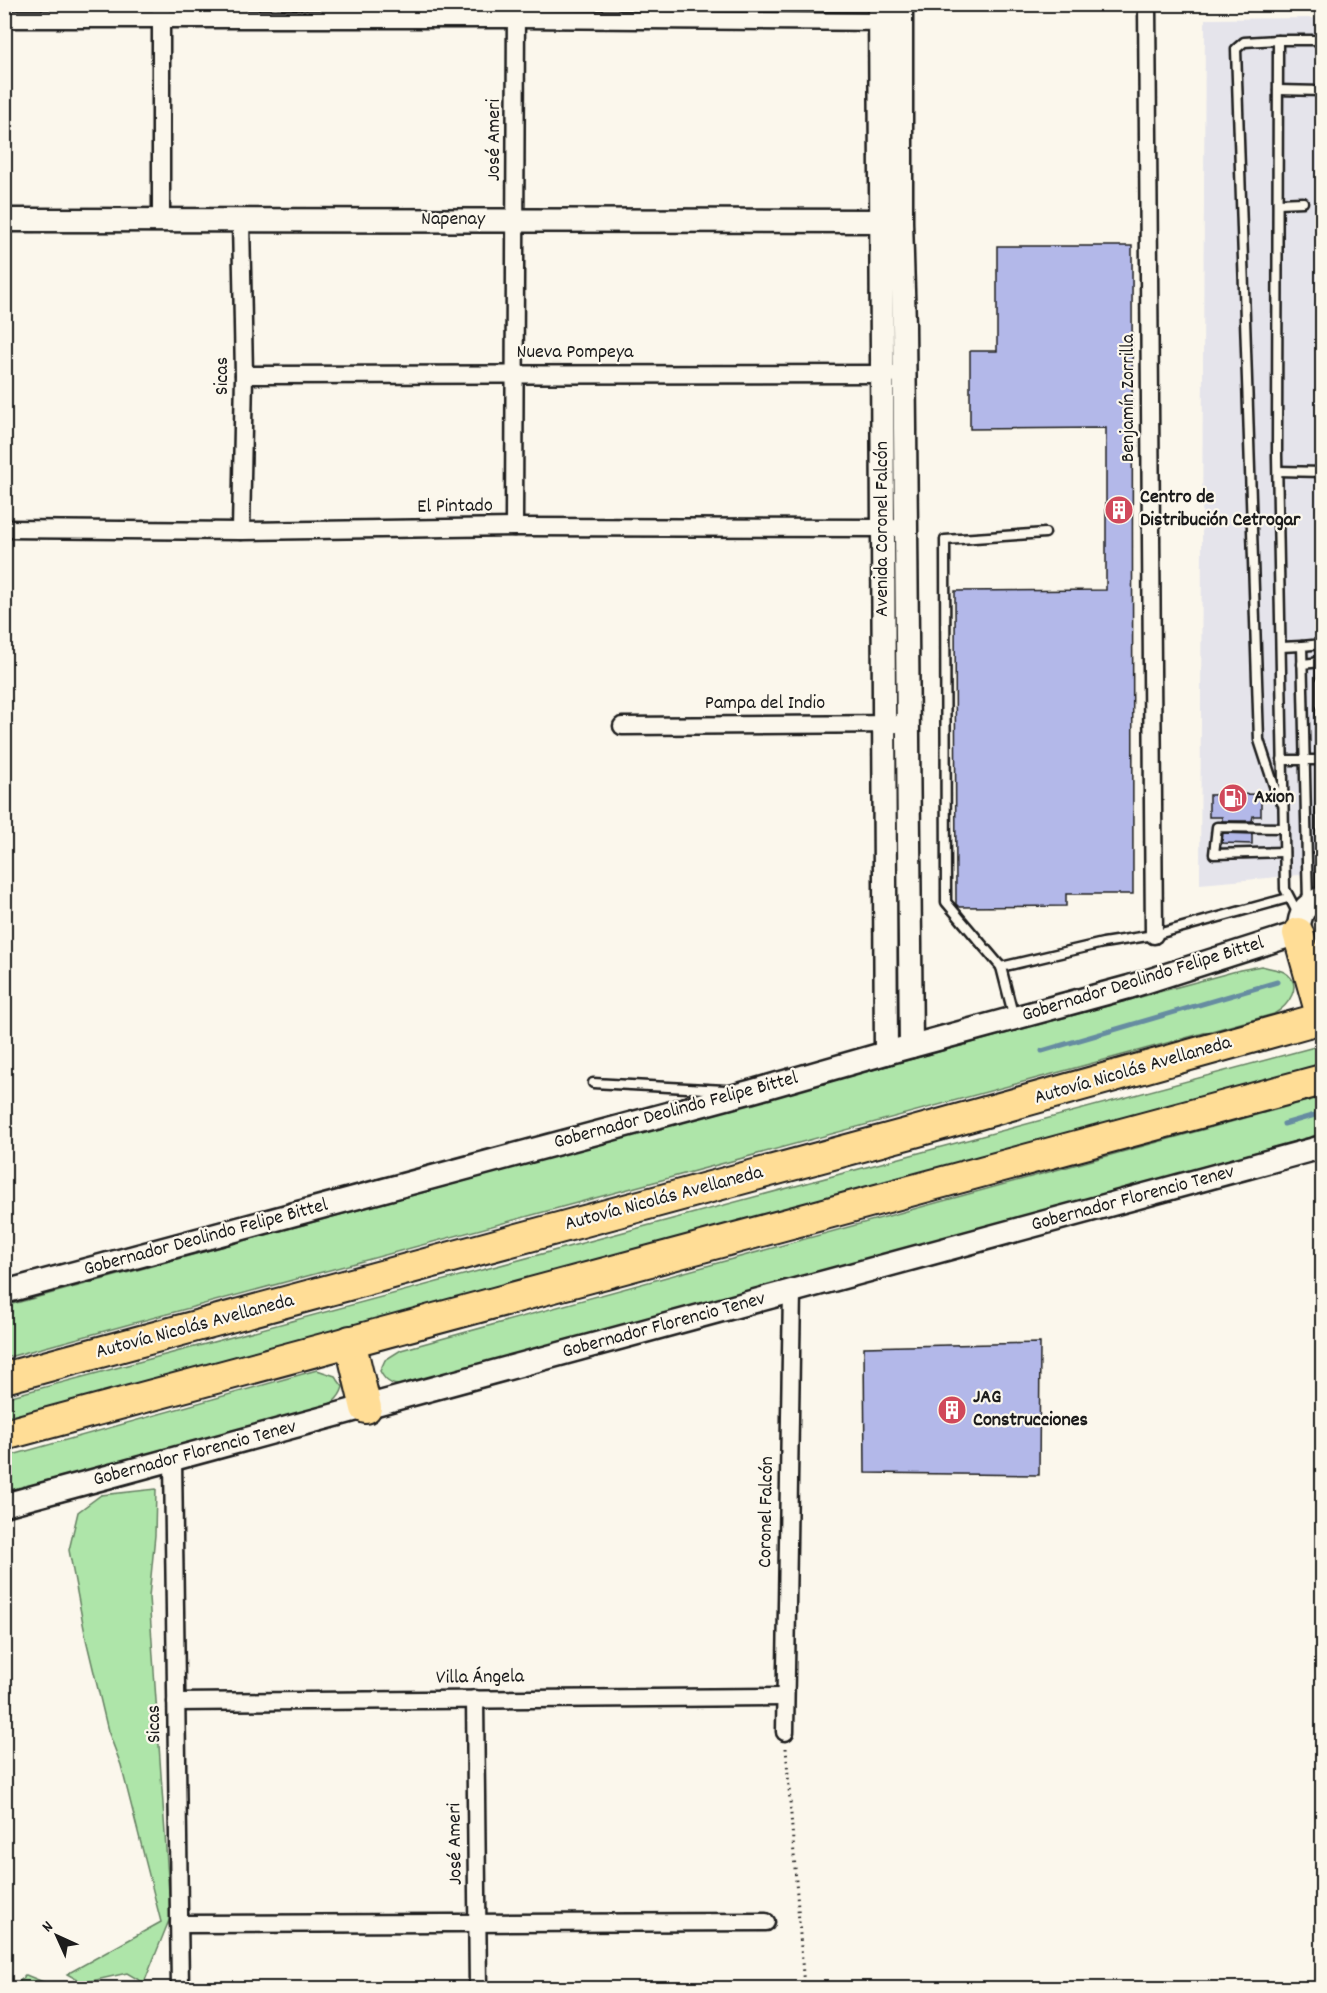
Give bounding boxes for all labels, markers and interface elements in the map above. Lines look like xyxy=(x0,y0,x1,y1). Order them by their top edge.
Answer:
street label: José Ameri xyxy=(481,98,509,181)
street label: Napenay xyxy=(421,206,486,234)
street label: Benjamín Zorrilla xyxy=(1115,333,1143,462)
street label: Nueva Pompeya xyxy=(517,339,634,367)
street label: Sicas xyxy=(209,357,237,395)
street label: Avenida Coronel Falcón xyxy=(869,441,897,617)
place label: Centro de Distribución Cetrogar xyxy=(1140,484,1301,535)
street label: El Pintado xyxy=(417,492,493,522)
building icon: Centro de Distribución Cetrogar xyxy=(1103,494,1135,526)
street label: Pampa del Indio xyxy=(705,690,825,718)
fuel station icon: Axion xyxy=(1217,782,1249,814)
place label: Axion xyxy=(1254,784,1294,812)
street label: Gobernador Deolindo Felipe Bittel xyxy=(1019,930,1268,1030)
street label: Autovía Nicolás Avellaneda xyxy=(1031,1029,1235,1113)
street label: Gobernador Deolindo Felipe Bittel xyxy=(551,1065,801,1157)
street label: Gobernador Florencio Tenev xyxy=(1028,1158,1238,1240)
street label: Autovía Nicolás Avellaneda xyxy=(562,1159,767,1239)
street label: Gobernador Deolindo Felipe Bittel xyxy=(81,1192,331,1284)
street label: Gobernador Florencio Tenev xyxy=(559,1285,769,1367)
street label: Autovía Nicolás Avellaneda xyxy=(93,1287,298,1367)
place label: JAG Construcciones xyxy=(973,1384,1088,1435)
building icon: JAG Construcciones xyxy=(936,1394,968,1426)
street label: Gobernador Florencio Tenev xyxy=(90,1413,300,1495)
street label: Coronel Falcón xyxy=(752,1456,782,1568)
street label: Villa Ángela xyxy=(436,1663,525,1693)
street label: Sicas xyxy=(141,1705,169,1743)
street label: José Ameri xyxy=(441,1802,471,1885)
north arrow xyxy=(27,1906,87,1966)
text: N xyxy=(37,1916,59,1938)

